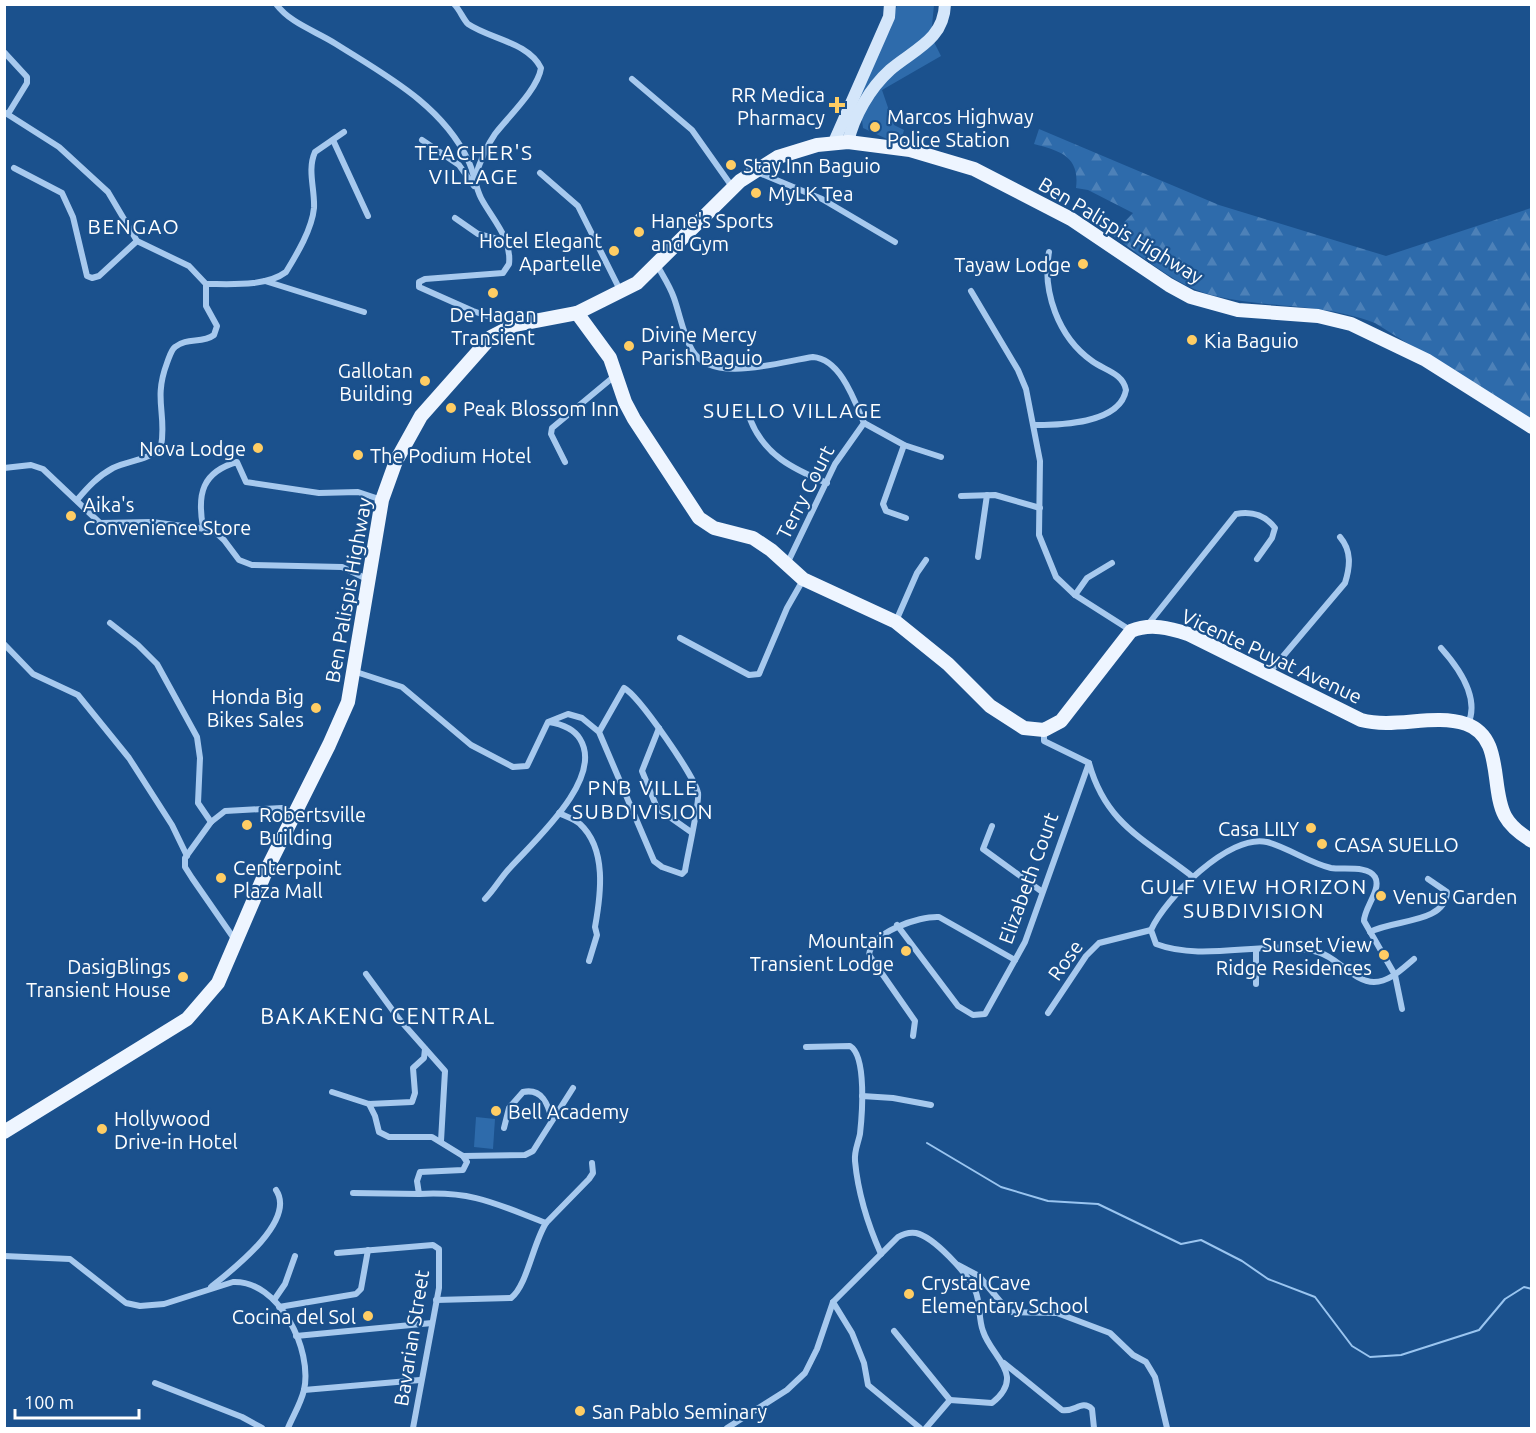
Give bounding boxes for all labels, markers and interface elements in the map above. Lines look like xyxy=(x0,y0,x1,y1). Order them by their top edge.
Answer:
place label: RR Medica Pharmacy xyxy=(731,83,825,129)
marker: RR Medica Pharmacy xyxy=(830,98,844,112)
place label: Marcos Highway Police Station xyxy=(887,105,1034,151)
marker: Marcos Highway Police Station xyxy=(868,120,882,134)
district label: TEACHER'S VILLAGE xyxy=(414,140,534,188)
place label: Stay.Inn Baguio xyxy=(743,154,881,177)
marker: Stay.Inn Baguio xyxy=(724,158,738,172)
street label: Ben Palispis Highway xyxy=(1035,172,1208,288)
place label: MyLK Tea xyxy=(768,182,853,205)
marker: MyLK Tea xyxy=(749,186,763,200)
place label: Hane's Sports and Gym xyxy=(651,209,774,255)
district label: BENGAO xyxy=(88,214,180,238)
marker: Hane's Sports and Gym xyxy=(632,225,646,239)
place label: Hotel Elegant Apartelle xyxy=(479,229,602,275)
marker: Hotel Elegant Apartelle xyxy=(607,244,621,258)
place label: Tayaw Lodge xyxy=(954,253,1071,276)
marker: Tayaw Lodge xyxy=(1076,257,1090,271)
marker: De Hagan Transient xyxy=(486,286,500,300)
place label: De Hagan Transient xyxy=(449,303,537,349)
place label: Divine Mercy Parish Baguio xyxy=(641,323,763,369)
place label: Kia Baguio xyxy=(1204,329,1299,352)
marker: Kia Baguio xyxy=(1185,333,1199,347)
marker: Divine Mercy Parish Baguio xyxy=(622,339,636,353)
place label: Gallotan Building xyxy=(338,359,413,405)
marker: Gallotan Building xyxy=(418,374,432,388)
place label: Peak Blossom Inn xyxy=(463,397,619,420)
district label: SUELLO VILLAGE xyxy=(703,398,883,422)
marker: Peak Blossom Inn xyxy=(444,401,458,415)
place label: Nova Lodge xyxy=(139,437,246,460)
marker: Nova Lodge xyxy=(251,441,265,455)
street label: Terry Court xyxy=(772,441,838,543)
place label: The Podium Hotel xyxy=(370,444,531,467)
marker: The Podium Hotel xyxy=(351,448,365,462)
place label: Aika's Convenience Store xyxy=(83,493,251,539)
street label: Ben Palispis Highway xyxy=(320,495,376,684)
marker: Aika's Convenience Store xyxy=(64,509,78,523)
street label: Vicente Puyat Avenue xyxy=(1178,604,1366,708)
place label: Honda Big Bikes Sales xyxy=(207,685,304,731)
marker: Honda Big Bikes Sales xyxy=(309,701,323,715)
district label: PNB VILLE SUBDIVISION xyxy=(572,775,714,823)
place label: Robertsville Building xyxy=(259,803,366,849)
street label: Elizabeth Court xyxy=(994,809,1062,947)
place label: Casa LILY xyxy=(1218,817,1299,840)
marker: Robertsville Building xyxy=(240,818,254,832)
marker: Casa LILY xyxy=(1304,821,1318,835)
place label: CASA SUELLO xyxy=(1334,833,1459,856)
marker: CASA SUELLO xyxy=(1315,837,1329,851)
place label: Centerpoint Plaza Mall xyxy=(233,856,342,902)
marker: Centerpoint Plaza Mall xyxy=(214,871,228,885)
district label: GULF VIEW HORIZON SUBDIVISION xyxy=(1140,874,1368,922)
place label: Venus Garden xyxy=(1393,885,1517,908)
marker: Venus Garden xyxy=(1374,889,1388,903)
place label: Mountain Transient Lodge xyxy=(750,929,894,975)
place label: Sunset View Ridge Residences xyxy=(1216,933,1372,979)
street label: Rose xyxy=(1043,936,1087,984)
marker: Mountain Transient Lodge xyxy=(899,944,913,958)
marker: Sunset View Ridge Residences xyxy=(1377,948,1391,962)
place label: DasigBlings Transient House xyxy=(26,955,171,1001)
marker: DasigBlings Transient House xyxy=(176,970,190,984)
district label: BAKAKENG CENTRAL xyxy=(260,1003,496,1028)
place label: Bell Academy xyxy=(508,1100,629,1123)
marker: Bell Academy xyxy=(489,1104,503,1118)
place label: Hollywood Drive-in Hotel xyxy=(114,1107,238,1153)
marker: Hollywood Drive-in Hotel xyxy=(95,1122,109,1136)
street label: Bavarian Street xyxy=(389,1268,433,1408)
place label: Crystal Cave Elementary School xyxy=(921,1271,1088,1317)
marker: Crystal Cave Elementary School xyxy=(902,1287,916,1301)
place label: Cocina del Sol xyxy=(232,1305,356,1328)
marker: Cocina del Sol xyxy=(361,1309,375,1323)
scale bar xyxy=(15,1382,140,1420)
text: 100 m xyxy=(24,1392,74,1412)
place label: San Pablo Seminary xyxy=(592,1400,767,1423)
marker: San Pablo Seminary xyxy=(573,1404,587,1418)

